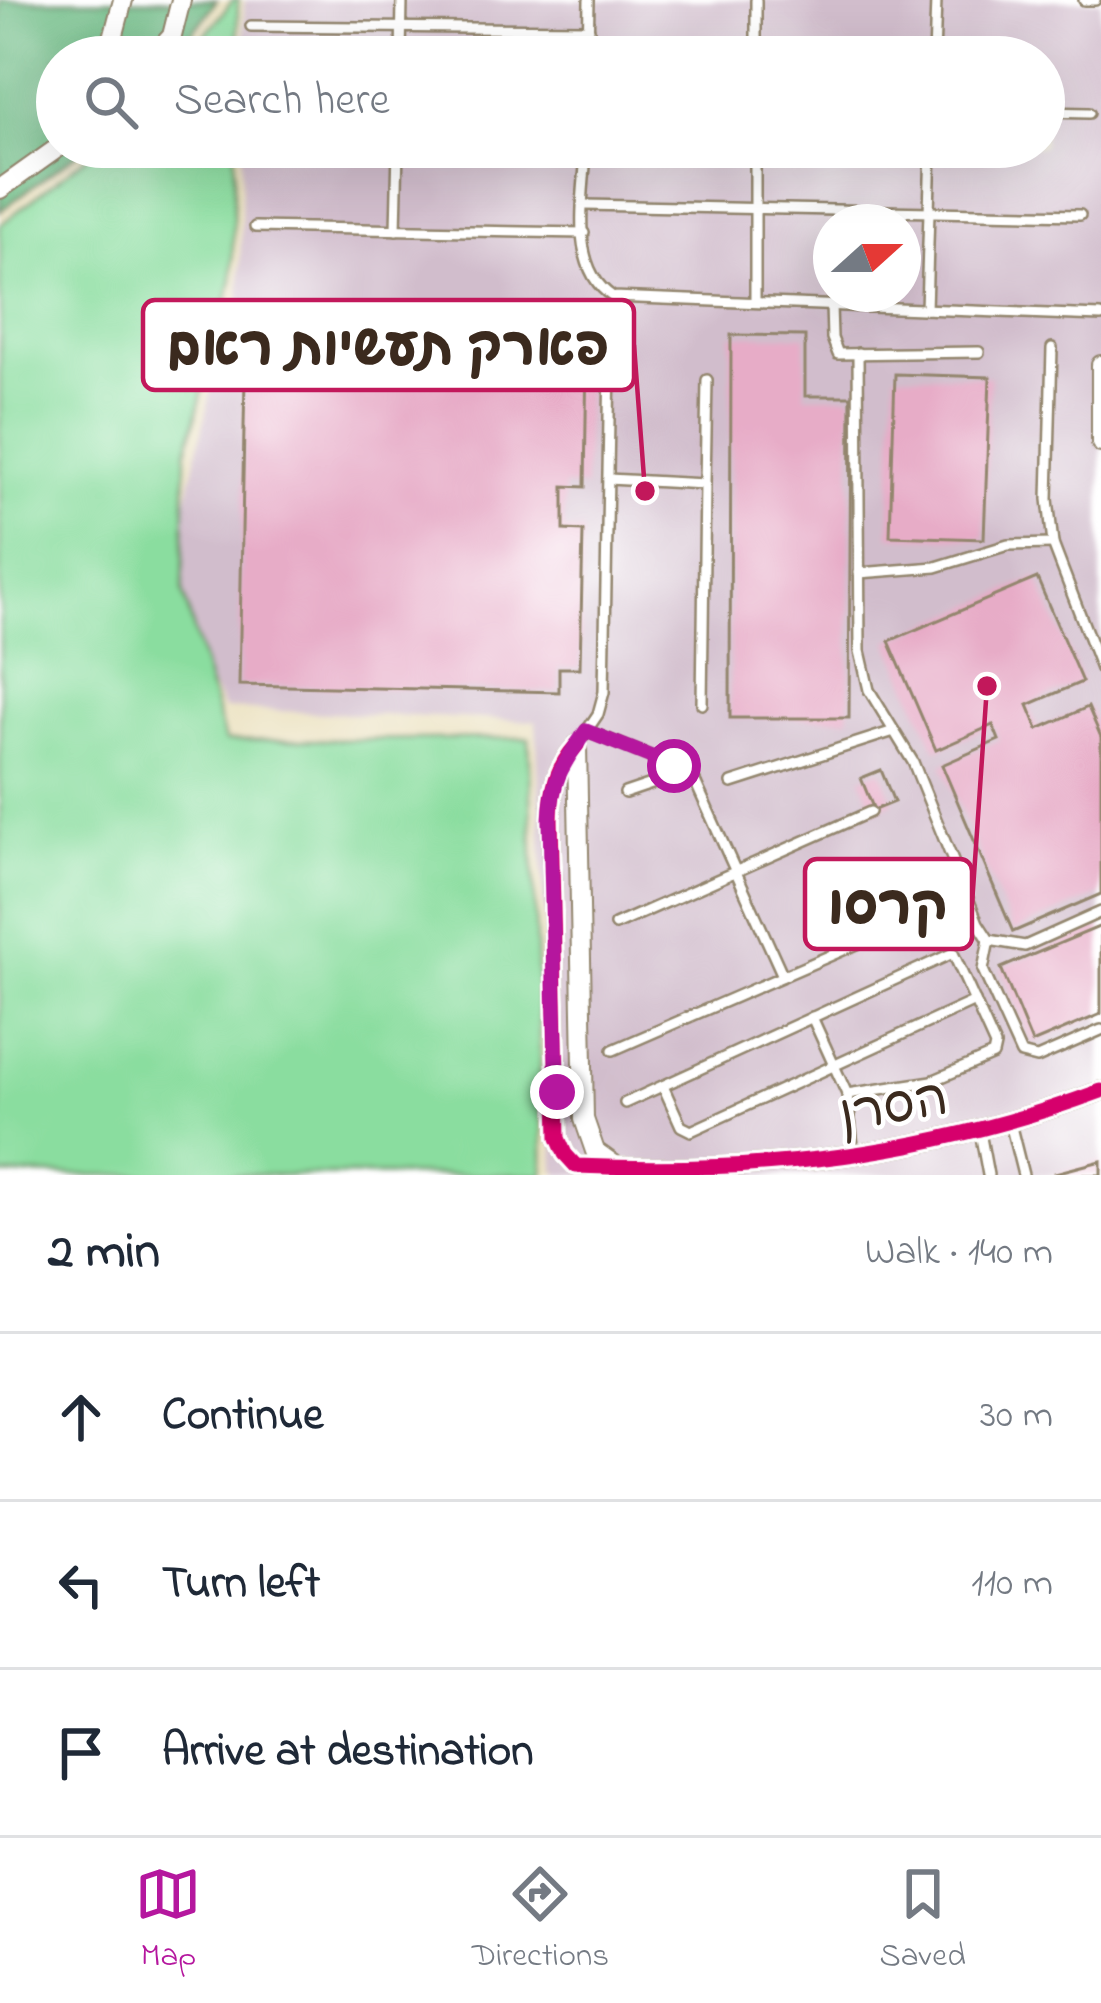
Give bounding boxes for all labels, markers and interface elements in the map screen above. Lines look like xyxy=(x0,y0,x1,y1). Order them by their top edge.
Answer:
search box xyxy=(36,36,1065,168)
icon: search xyxy=(78,69,144,135)
text: Search here xyxy=(174,69,390,135)
north arrow xyxy=(813,204,921,312)
callout: פארק תעשיות ראם xyxy=(143,300,634,390)
text: פארק תעשיות ראם xyxy=(167,312,609,390)
route start xyxy=(647,739,701,793)
callout: קרסו xyxy=(805,859,972,949)
text: קרסו xyxy=(828,871,948,949)
street label: הסרן xyxy=(834,1063,954,1156)
route end xyxy=(530,1065,584,1119)
text: 2 min xyxy=(48,1216,160,1291)
text: Walk · 140 m xyxy=(865,1225,1053,1282)
icon: ahead xyxy=(48,1384,114,1450)
text: Continue xyxy=(162,1384,323,1450)
text: 30 m xyxy=(980,1388,1053,1445)
icon: left xyxy=(48,1552,114,1618)
text: Turn left xyxy=(162,1552,320,1618)
text: 110 m xyxy=(971,1556,1053,1613)
icon: arrive xyxy=(48,1720,114,1786)
text: Arrive at destination xyxy=(162,1720,533,1786)
tab: Map xyxy=(135,1861,201,1981)
tab: Directions xyxy=(472,1861,609,1981)
tab: Saved xyxy=(880,1861,966,1981)

